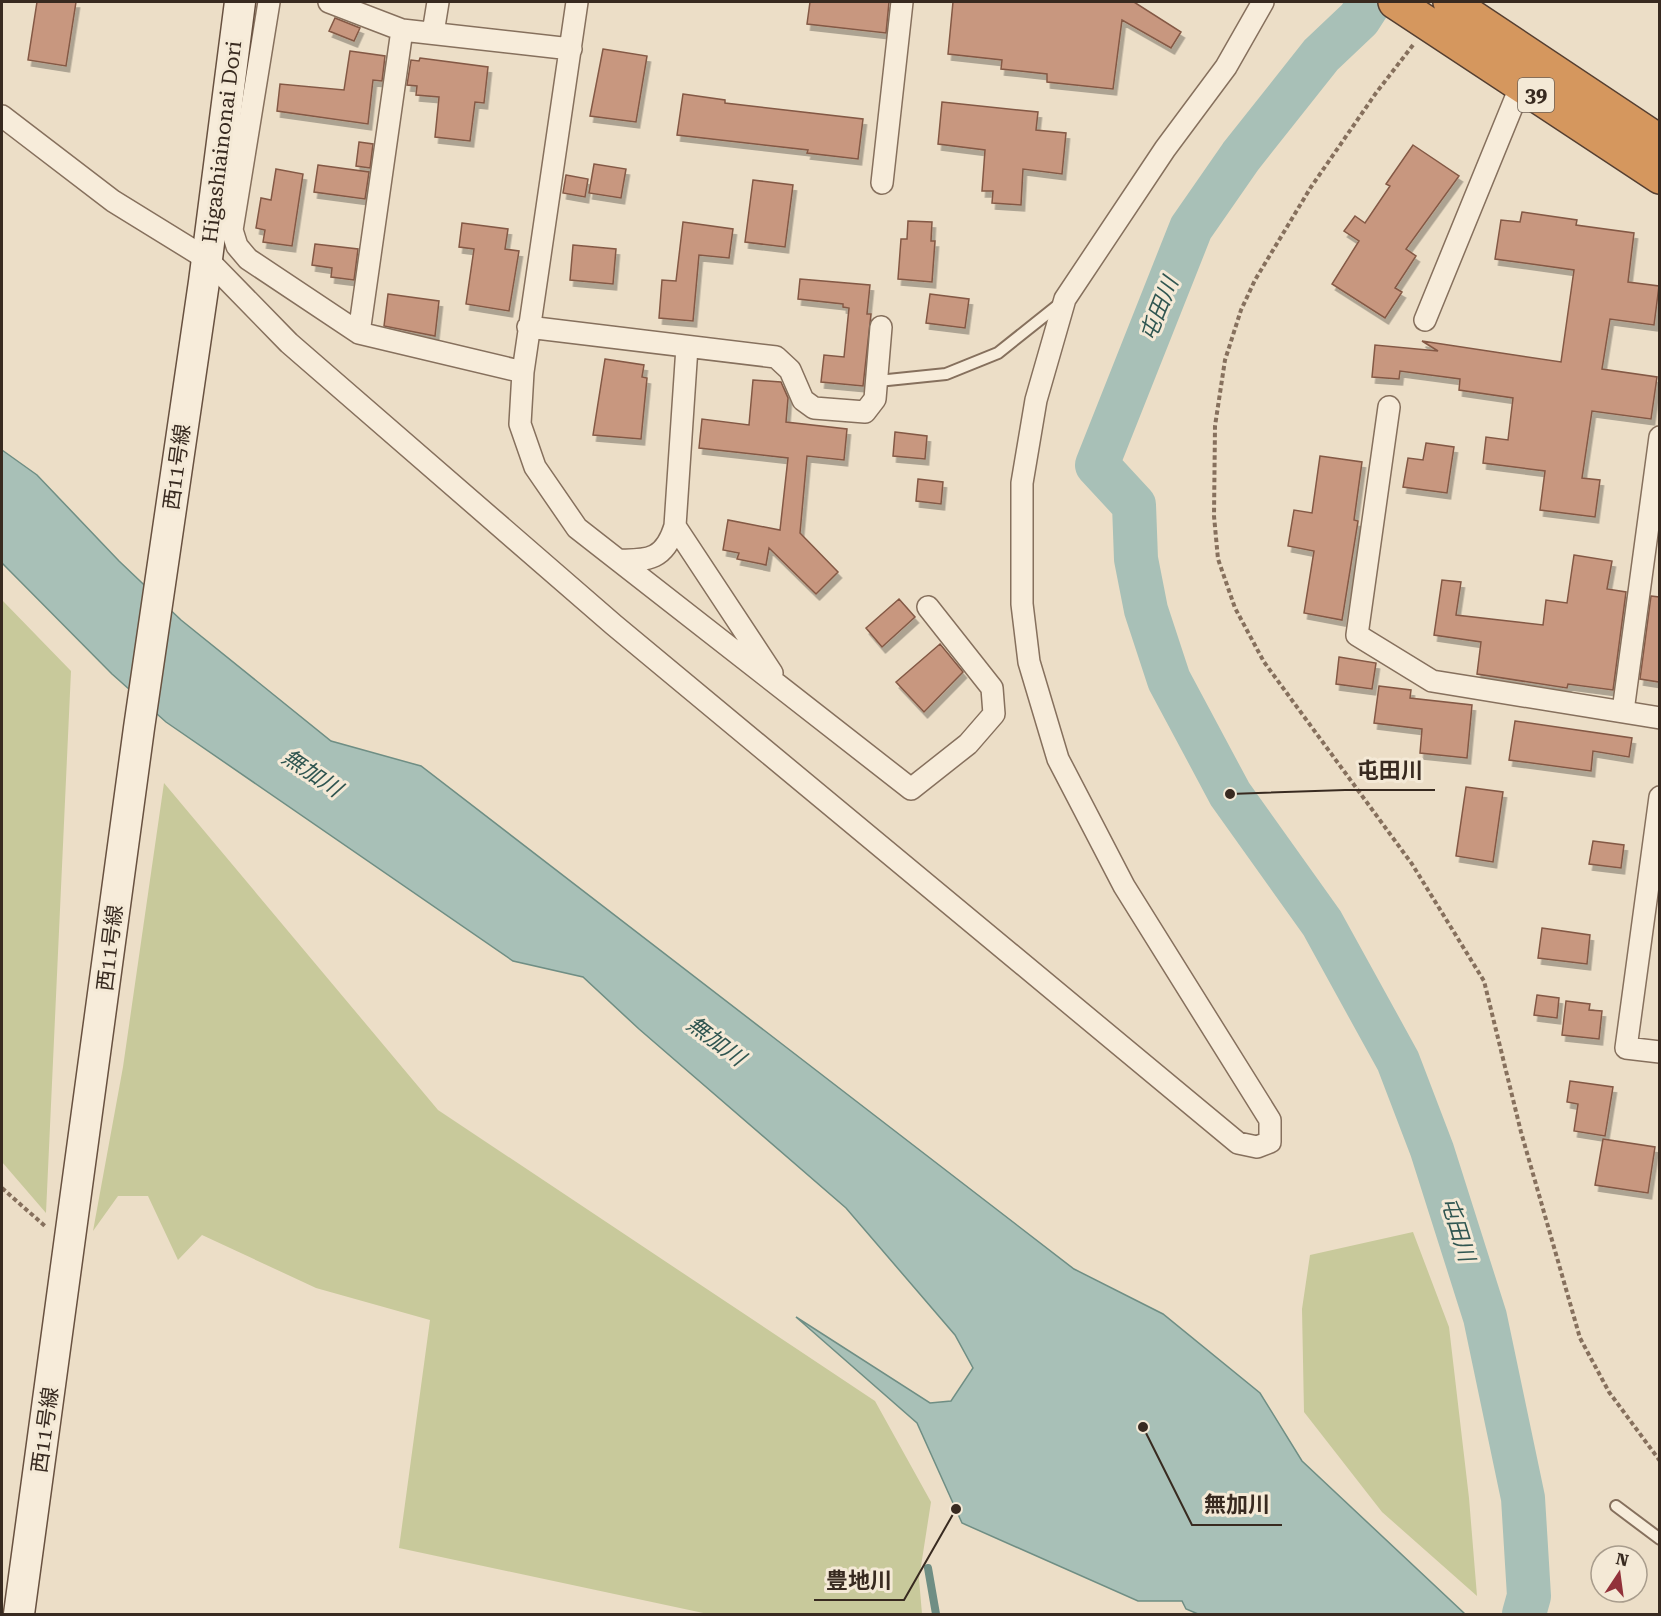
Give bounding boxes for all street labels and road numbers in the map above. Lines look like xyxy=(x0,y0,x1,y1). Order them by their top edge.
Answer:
street label: Higashiainonai Dori xyxy=(198,39,246,244)
road number: 39 xyxy=(1518,78,1554,112)
street label: 西11号線 xyxy=(159,422,195,512)
street label: 西11号線 xyxy=(93,904,127,992)
street label: 西11号線 xyxy=(27,1385,63,1475)

